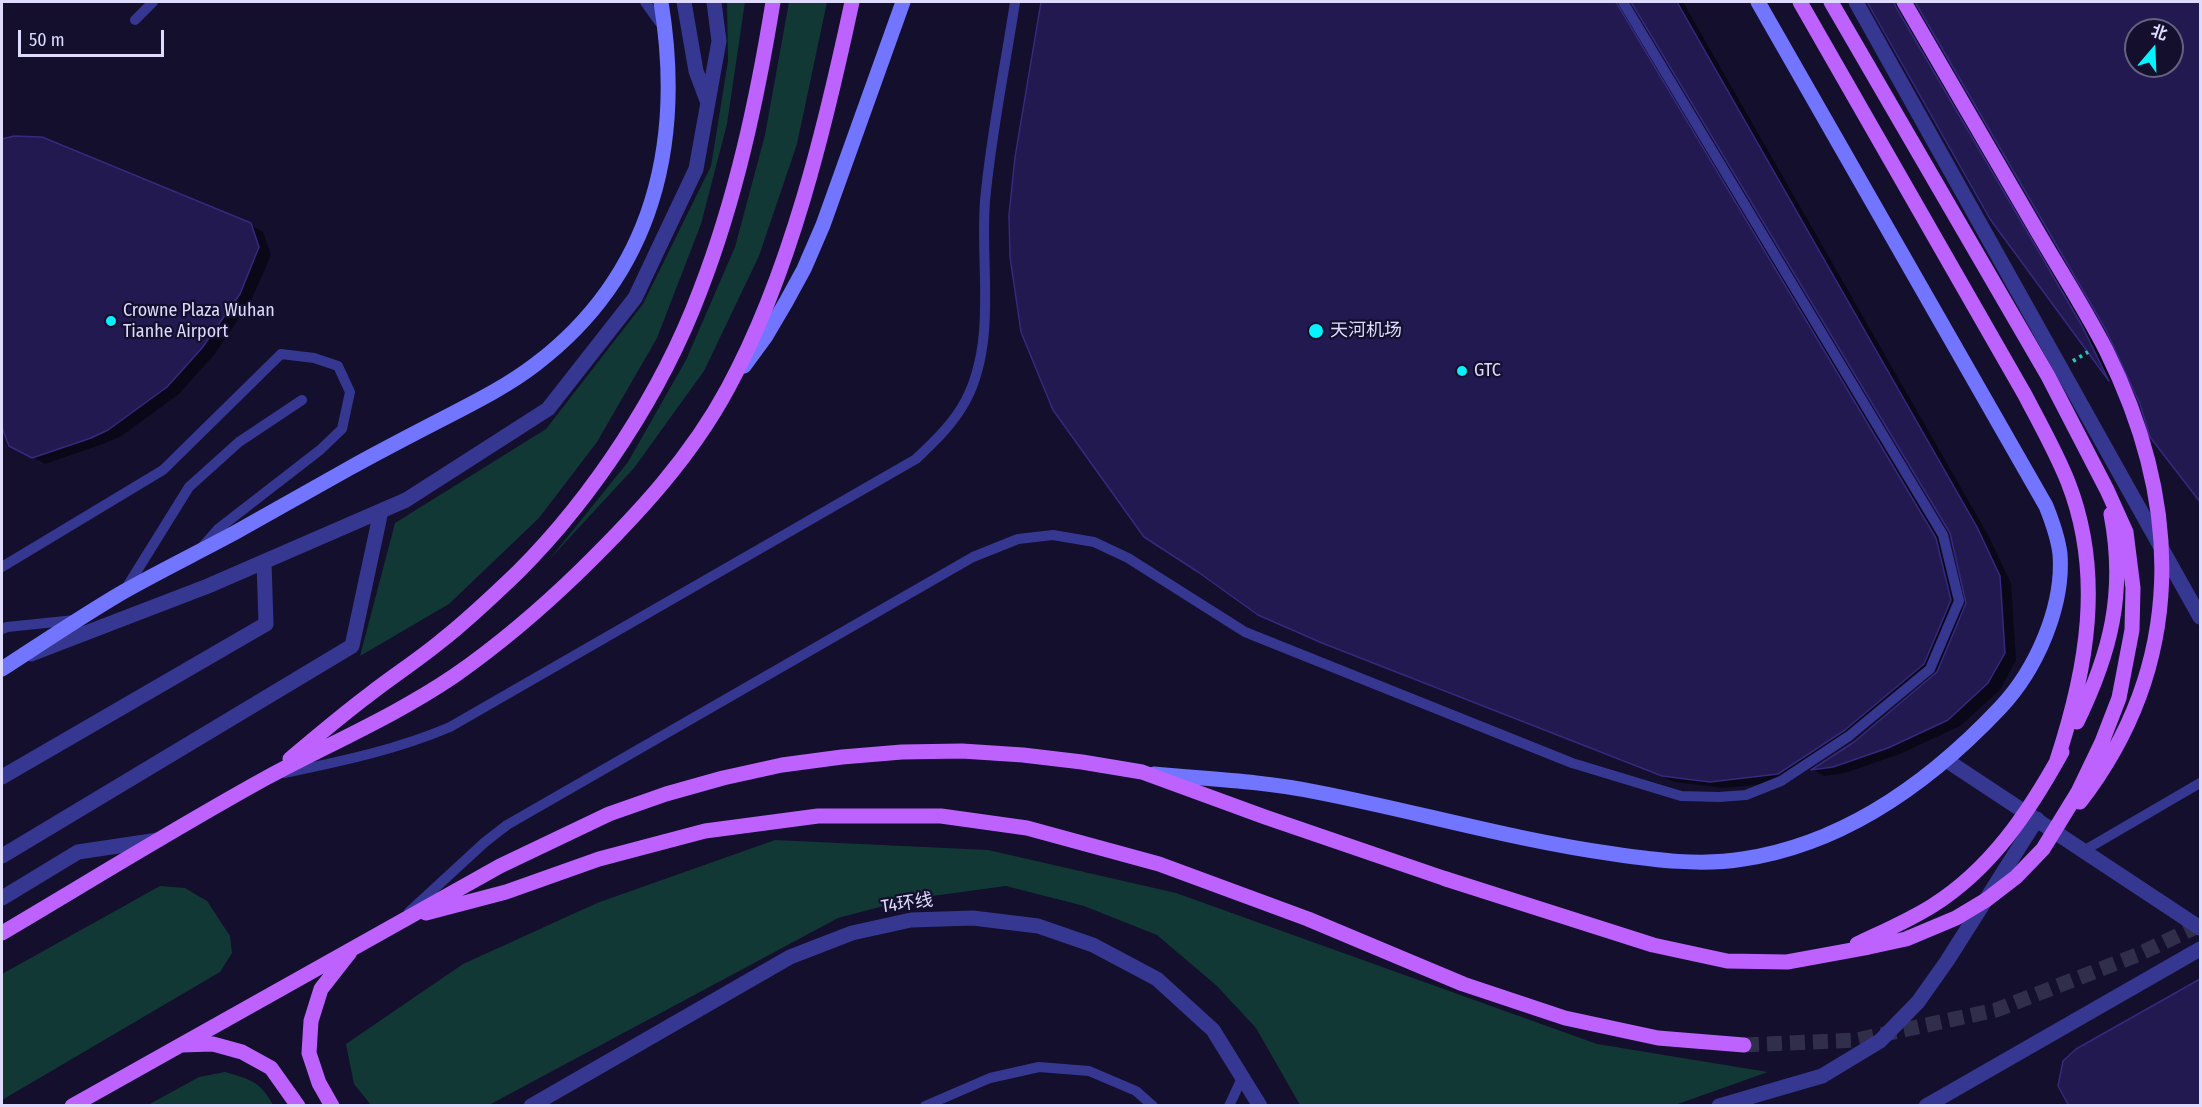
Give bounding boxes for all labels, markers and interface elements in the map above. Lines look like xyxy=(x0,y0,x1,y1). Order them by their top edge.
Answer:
scale bar xyxy=(21,18,166,56)
north arrow xyxy=(2124,18,2184,78)
text: 北 xyxy=(2149,21,2170,44)
text: 50 m xyxy=(29,29,65,51)
place label: Crowne Plaza Wuhan Tianhe Airport xyxy=(123,300,275,342)
marker: Crowne Plaza Wuhan Tianhe Airport xyxy=(104,314,118,328)
place label: 天河机场 xyxy=(1330,320,1402,342)
marker: 天河机场 xyxy=(1307,322,1325,340)
place label: GTC xyxy=(1474,360,1501,382)
marker: GTC xyxy=(1455,364,1469,378)
street label: T4环线 xyxy=(880,890,934,918)

